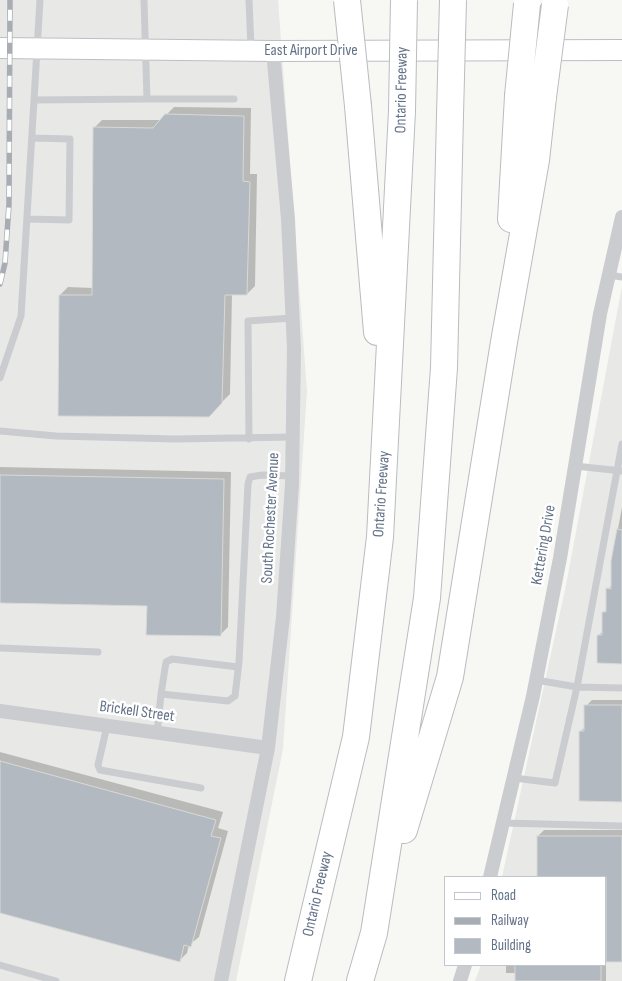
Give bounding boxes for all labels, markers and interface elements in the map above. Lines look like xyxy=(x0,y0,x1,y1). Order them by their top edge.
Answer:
street label: East Airport Drive xyxy=(264,41,358,61)
street label: Ontario Freeway xyxy=(392,46,412,134)
street label: Ontario Freeway xyxy=(369,450,395,538)
street label: South Rochester Avenue xyxy=(258,452,284,584)
street label: Kettering Drive xyxy=(528,504,560,586)
street label: Brickell Street xyxy=(98,697,176,727)
street label: Ontario Freeway xyxy=(299,850,337,938)
legend xyxy=(444,876,607,966)
text: Road xyxy=(491,886,516,905)
text: Railway xyxy=(491,911,529,930)
text: Building xyxy=(491,936,531,955)

